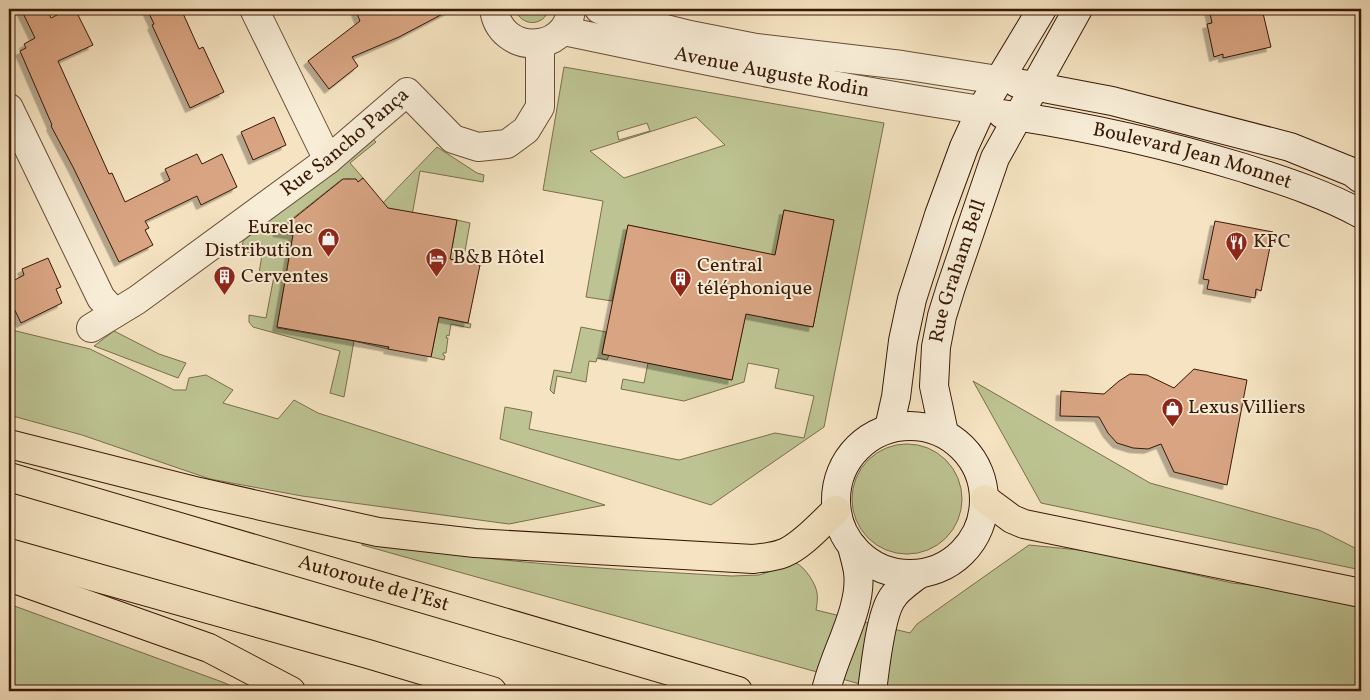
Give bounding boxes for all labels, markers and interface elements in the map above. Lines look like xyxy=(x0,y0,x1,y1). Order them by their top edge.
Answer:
street label: Avenue Auguste Rodin xyxy=(672,40,872,105)
street label: Rue Sancho Pança xyxy=(275,82,416,204)
street label: Boulevard Jean Monnet xyxy=(1090,116,1295,197)
street label: Rue Graham Bell xyxy=(923,196,994,345)
place label: Eurelec Distribution xyxy=(205,214,313,265)
shop icon: Eurelec Distribution xyxy=(317,227,341,258)
place label: KFC xyxy=(1253,228,1291,256)
restaurant icon: KFC xyxy=(1225,230,1249,261)
place label: B&B Hôtel xyxy=(453,244,545,272)
hotel icon: B&B Hôtel xyxy=(425,246,449,277)
place label: Central téléphonique xyxy=(697,252,812,303)
place label: Cerventes xyxy=(241,263,329,291)
building icon: Cerventes xyxy=(213,265,237,296)
building icon: Central téléphonique xyxy=(669,266,693,297)
place label: Lexus Villiers xyxy=(1188,394,1305,422)
shop icon: Lexus Villiers xyxy=(1160,396,1184,427)
street label: Autoroute de l’Est xyxy=(295,549,452,619)

